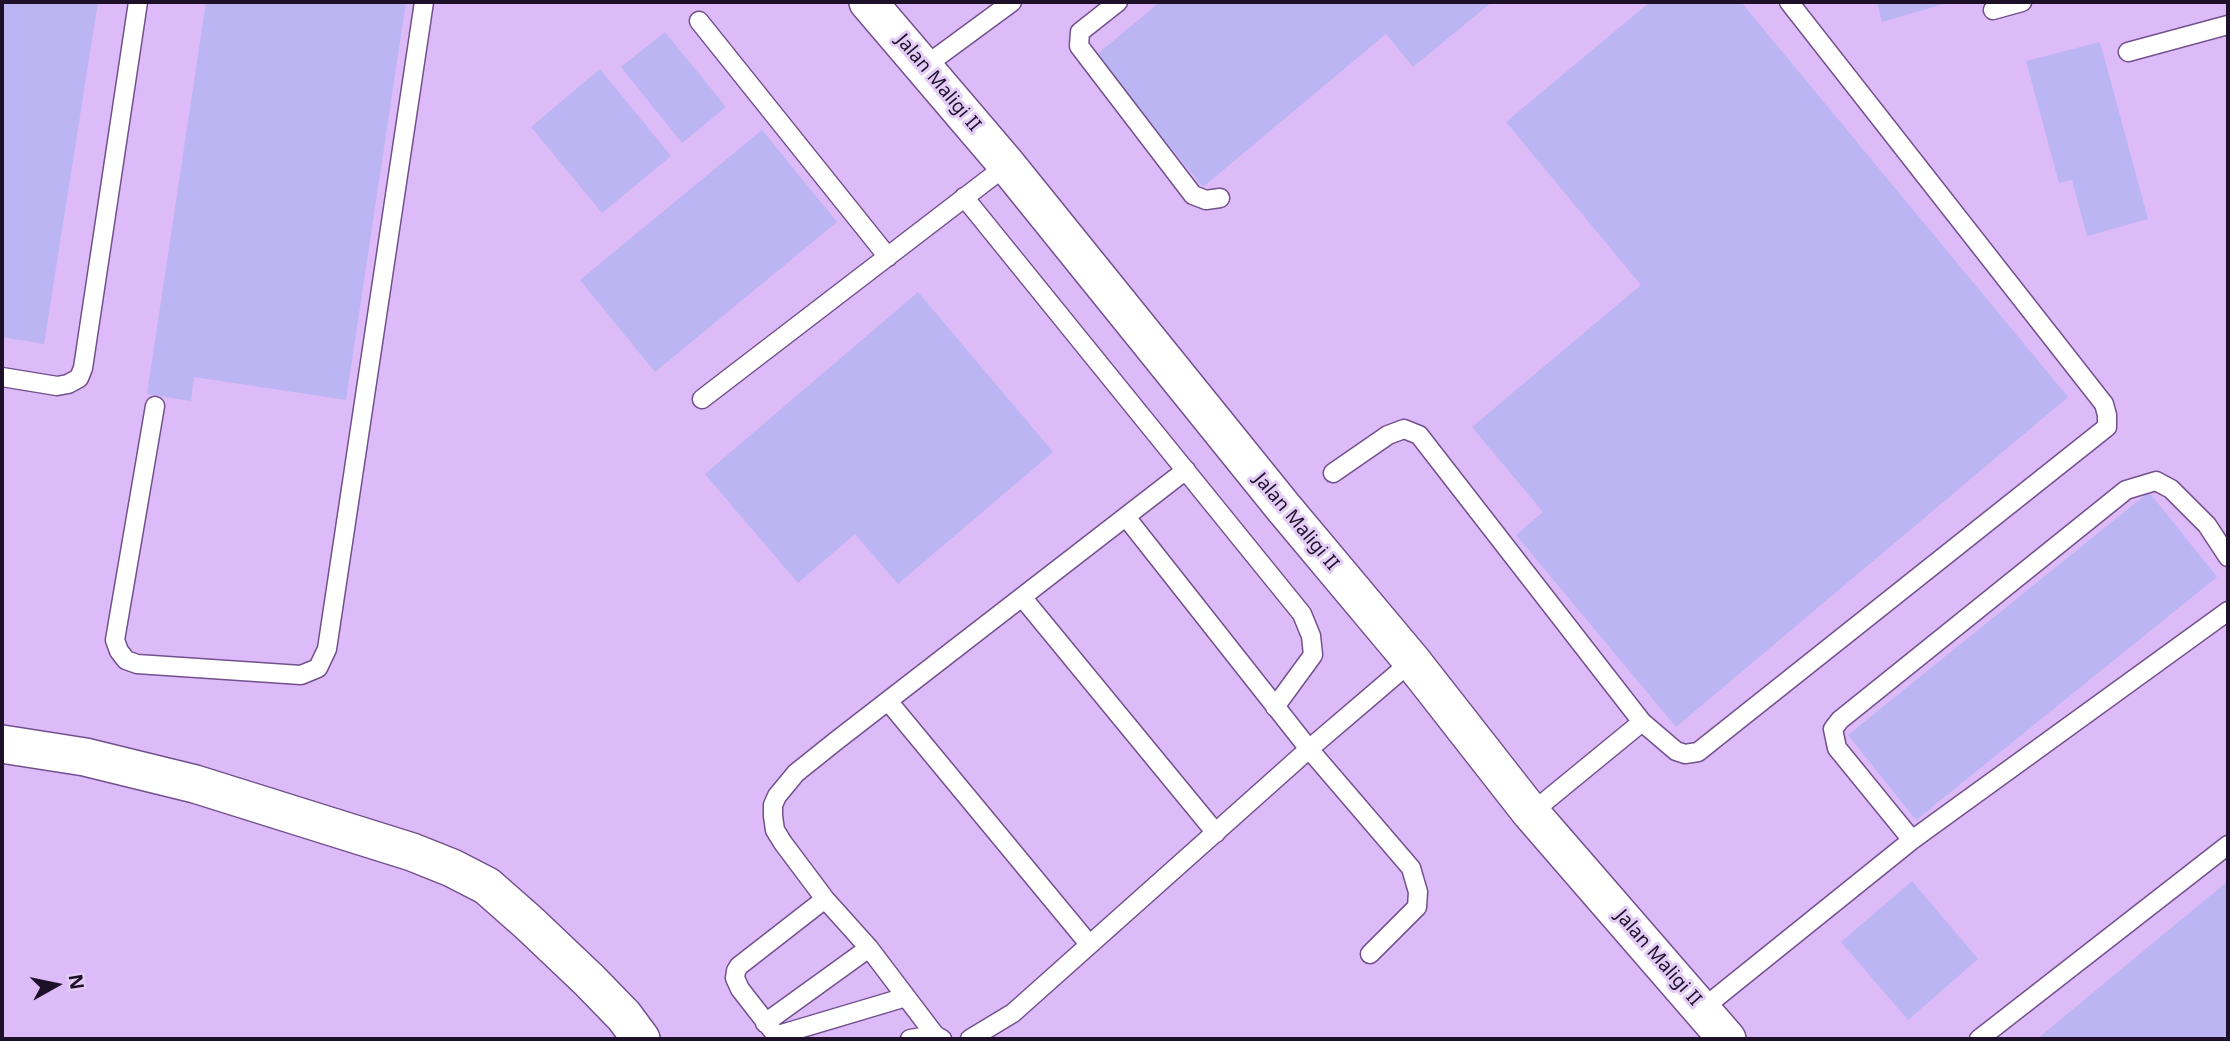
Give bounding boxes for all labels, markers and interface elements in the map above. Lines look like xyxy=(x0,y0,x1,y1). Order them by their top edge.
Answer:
street label: Jalan Maligi II xyxy=(891,30,985,136)
street label: Jalan Maligi II xyxy=(1249,469,1343,575)
street label: Jalan Maligi II xyxy=(1610,905,1706,1011)
north arrow xyxy=(21,950,91,1020)
text: N xyxy=(63,972,91,991)

